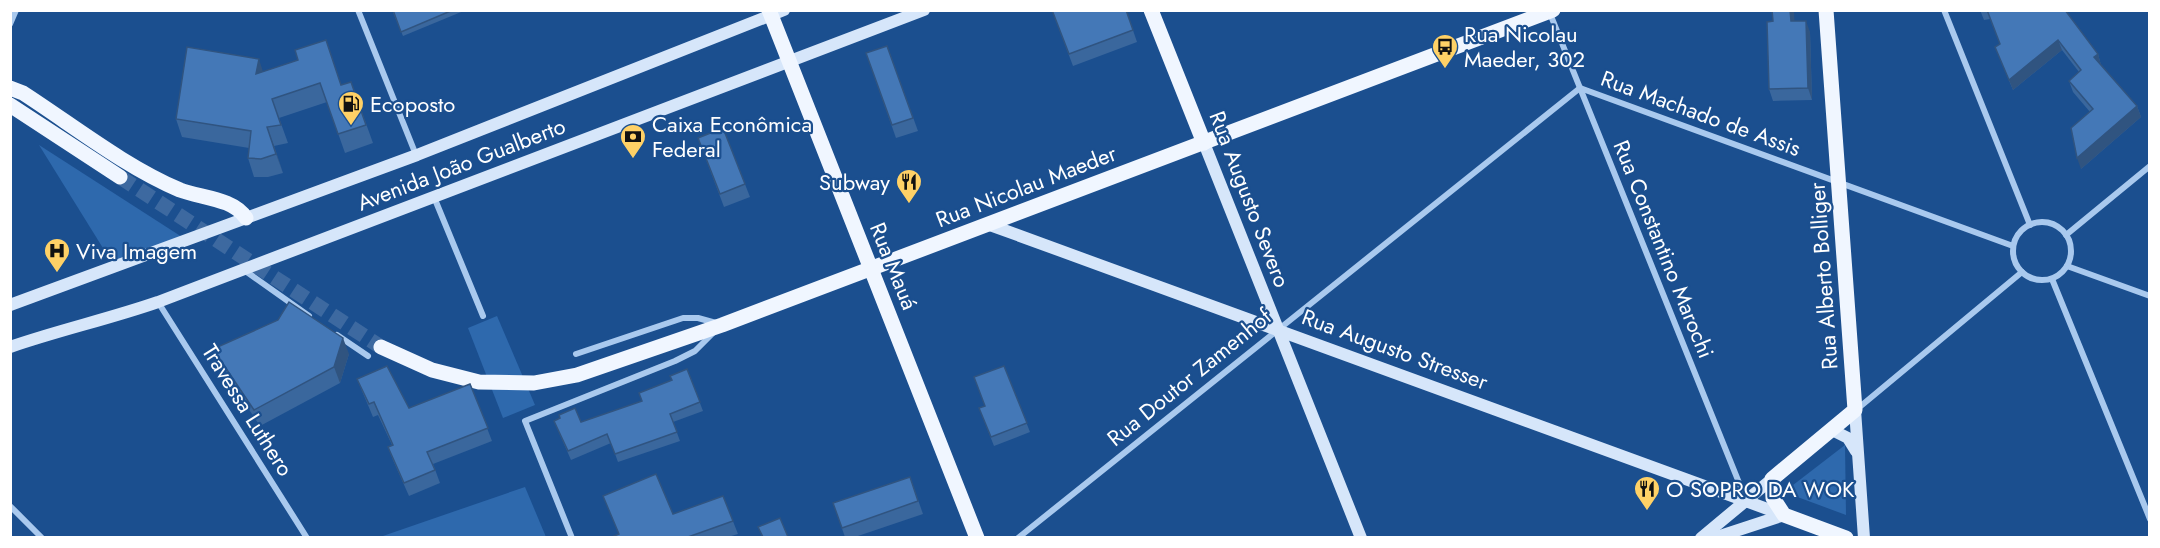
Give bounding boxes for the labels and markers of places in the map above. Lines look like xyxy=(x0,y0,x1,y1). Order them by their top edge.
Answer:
place label: Rua Nicolau Maeder, 302 xyxy=(1464,18,1585,75)
bus stop icon: Rua Nicolau Maeder, 302 xyxy=(1430,32,1460,70)
place label: Ecoposto xyxy=(370,88,455,120)
fuel station icon: Ecoposto xyxy=(336,89,366,127)
place label: Caixa Econômica Federal xyxy=(652,108,812,165)
bank icon: Caixa Econômica Federal xyxy=(618,122,648,160)
place label: Subway xyxy=(819,166,890,198)
restaurant icon: Subway xyxy=(894,167,924,205)
place label: Viva Imagem xyxy=(76,235,197,267)
hospital icon: Viva Imagem xyxy=(42,236,72,274)
place label: O SOPRO DA WOK xyxy=(1666,473,1855,505)
restaurant icon: O SOPRO DA WOK xyxy=(1632,474,1662,512)

